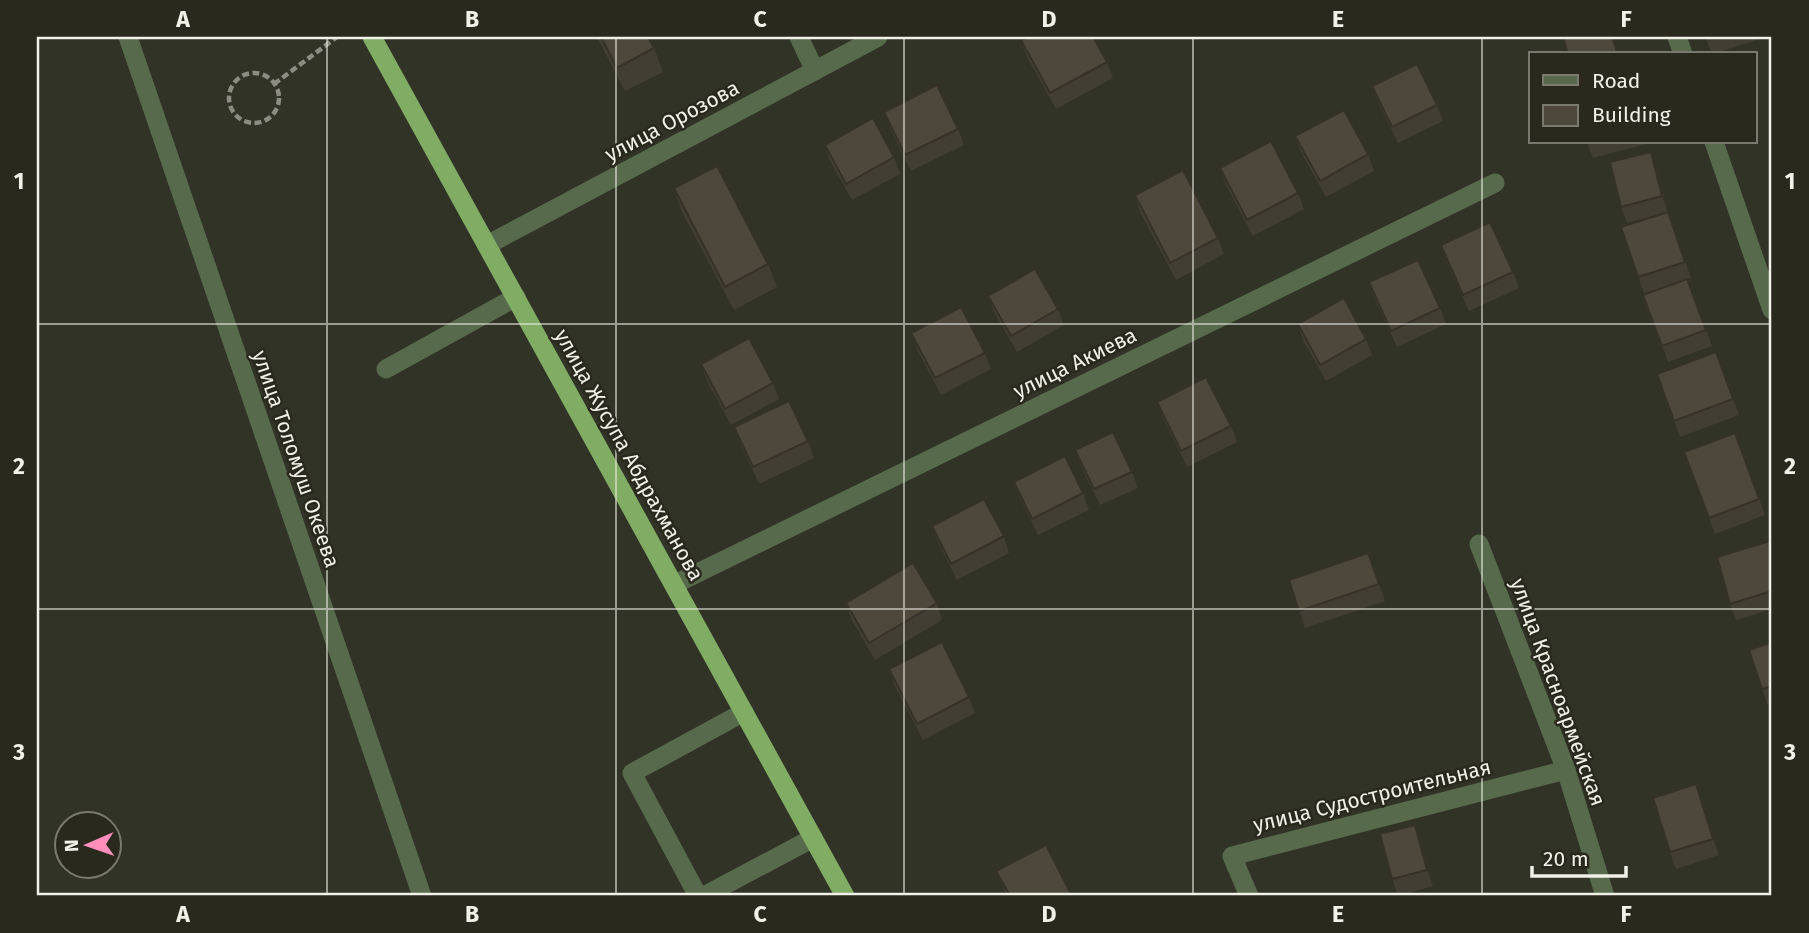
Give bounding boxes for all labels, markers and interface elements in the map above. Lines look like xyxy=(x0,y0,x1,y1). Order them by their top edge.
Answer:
text: A xyxy=(175,5,190,33)
text: B xyxy=(465,5,479,33)
text: C xyxy=(753,5,767,33)
text: D xyxy=(1042,5,1057,33)
text: E xyxy=(1332,5,1344,33)
text: F xyxy=(1620,5,1632,33)
legend xyxy=(1529,52,1756,144)
text: Road xyxy=(1592,68,1640,94)
street label: улица Орозова xyxy=(600,75,744,167)
text: Building xyxy=(1592,102,1671,128)
text: 1 xyxy=(14,167,24,195)
text: 1 xyxy=(1785,167,1795,195)
street label: улица Акиева xyxy=(1009,322,1141,404)
street label: улица Жусупа Абдрахманова xyxy=(549,325,709,585)
street label: улица Толомуш Океева xyxy=(247,347,345,571)
text: 2 xyxy=(13,452,25,480)
text: 2 xyxy=(1784,452,1796,480)
street label: улица Красноармейская xyxy=(1505,575,1611,809)
text: 3 xyxy=(12,738,25,766)
text: 3 xyxy=(1783,738,1796,766)
street label: улица Судостроительная xyxy=(1250,754,1494,838)
north arrow xyxy=(52,810,122,880)
scale bar xyxy=(1532,835,1627,879)
text: N xyxy=(60,839,83,852)
text: 20 m xyxy=(1543,846,1589,872)
text: A xyxy=(175,900,190,928)
text: B xyxy=(465,900,479,928)
text: C xyxy=(753,900,767,928)
text: D xyxy=(1042,900,1057,928)
text: E xyxy=(1332,900,1344,928)
text: F xyxy=(1620,900,1632,928)

